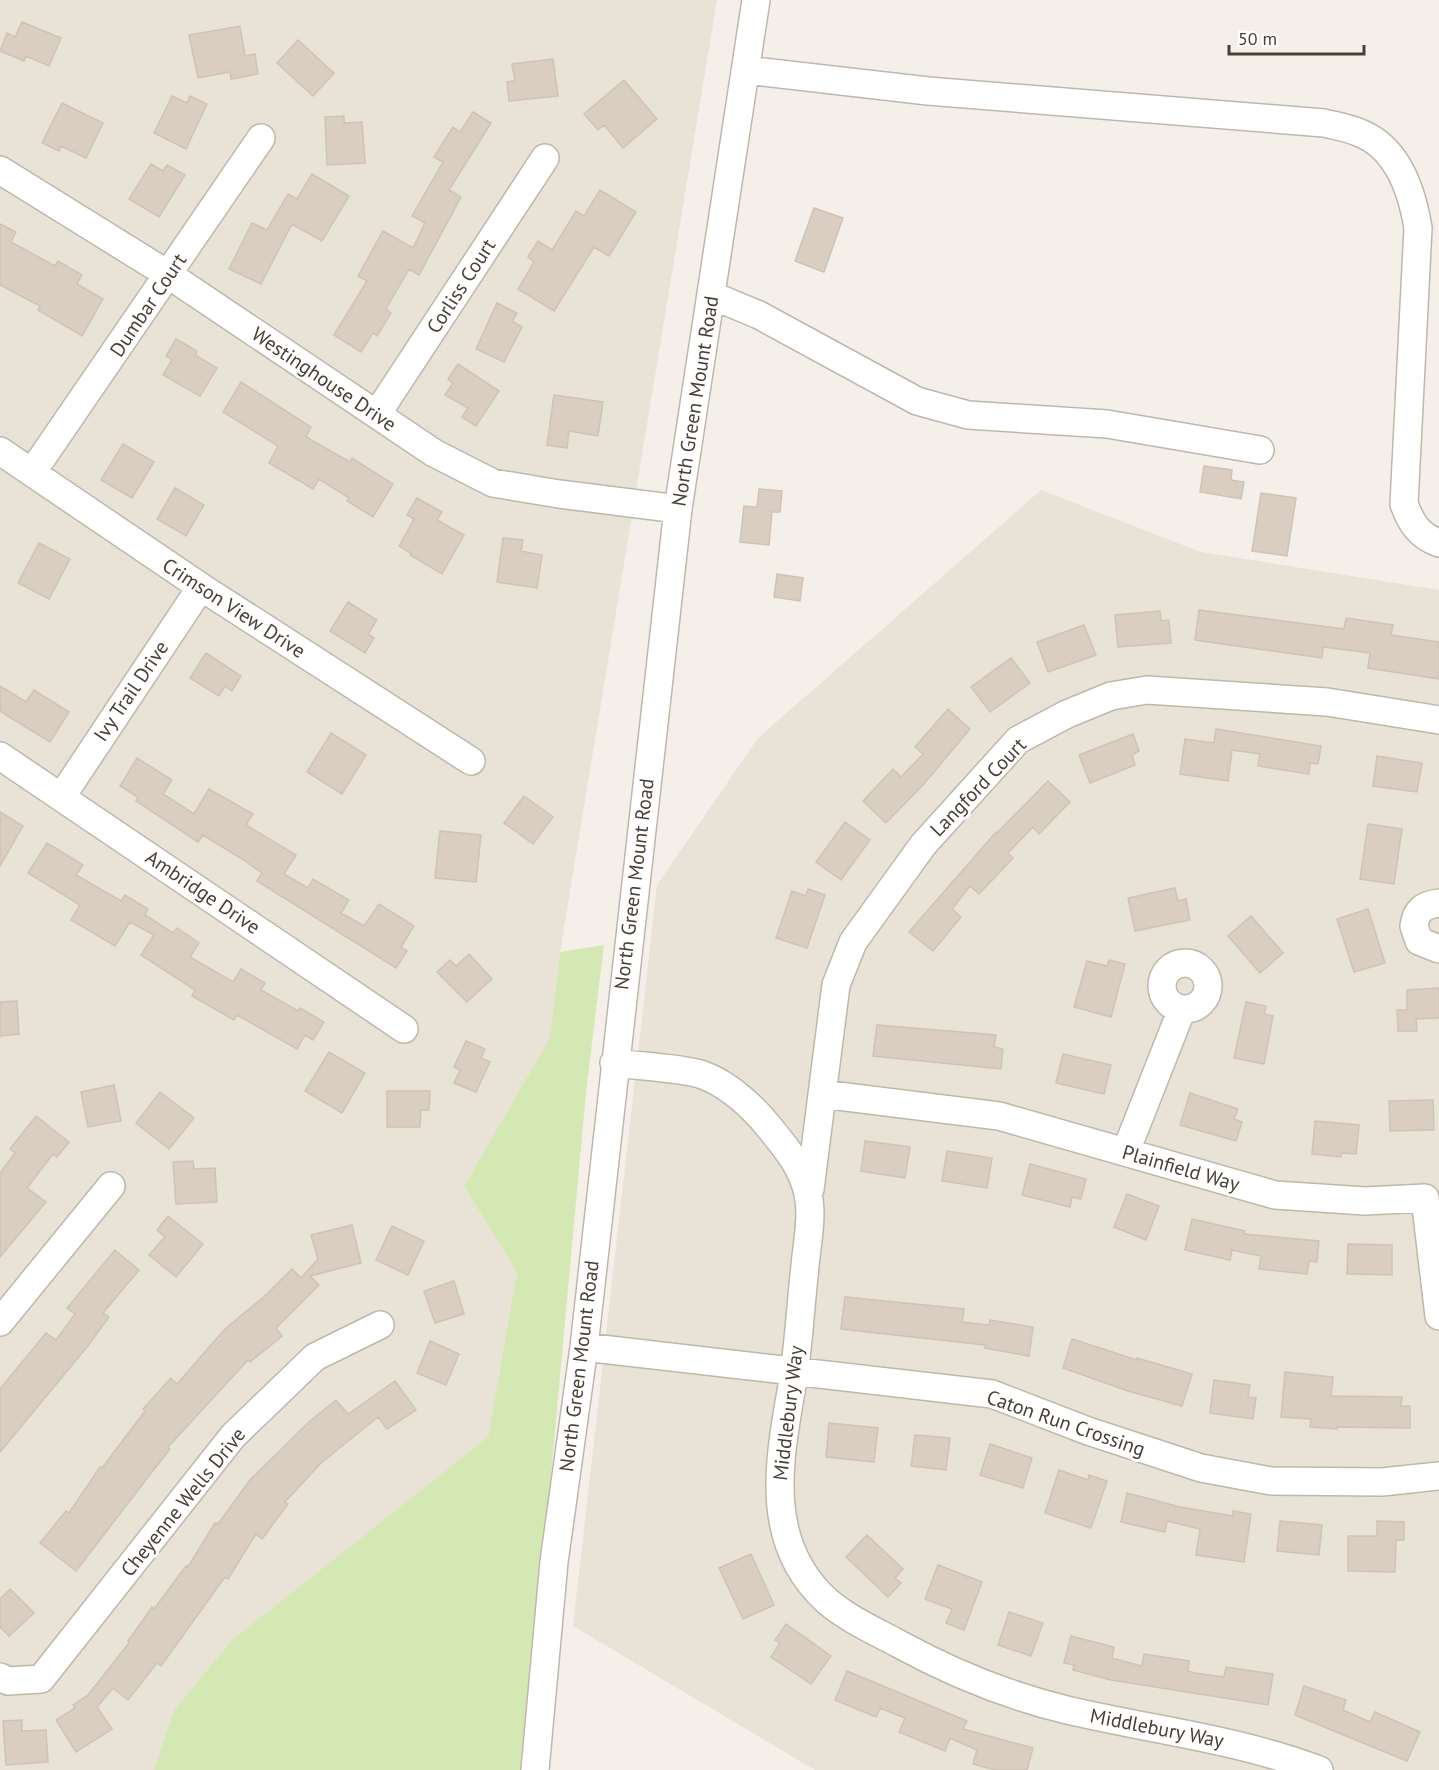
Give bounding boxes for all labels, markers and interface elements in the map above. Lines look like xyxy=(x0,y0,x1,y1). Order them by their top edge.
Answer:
scale bar xyxy=(1229,18,1364,56)
text: 50 m xyxy=(1238,27,1277,50)
street label: Corliss Court xyxy=(421,233,501,338)
street label: Dumbar Court xyxy=(104,248,192,362)
street label: North Green Mount Road xyxy=(666,294,724,508)
street label: Westinghouse Drive xyxy=(247,321,401,437)
street label: Crimson View Drive xyxy=(158,552,310,664)
street label: Ivy Trail Drive xyxy=(88,636,174,746)
street label: Langford Court xyxy=(924,732,1032,842)
street label: North Green Mount Road xyxy=(608,777,660,991)
street label: Ambridge Drive xyxy=(141,844,265,940)
street label: Plainfield Way xyxy=(1119,1139,1243,1197)
street label: North Green Mount Road xyxy=(553,1259,605,1473)
street label: Middlebury Way xyxy=(767,1343,809,1482)
street label: Caton Run Crossing xyxy=(983,1384,1149,1462)
street label: Cheyenne Wells Drive xyxy=(115,1422,251,1582)
street label: Middlebury Way xyxy=(1088,1702,1227,1754)

